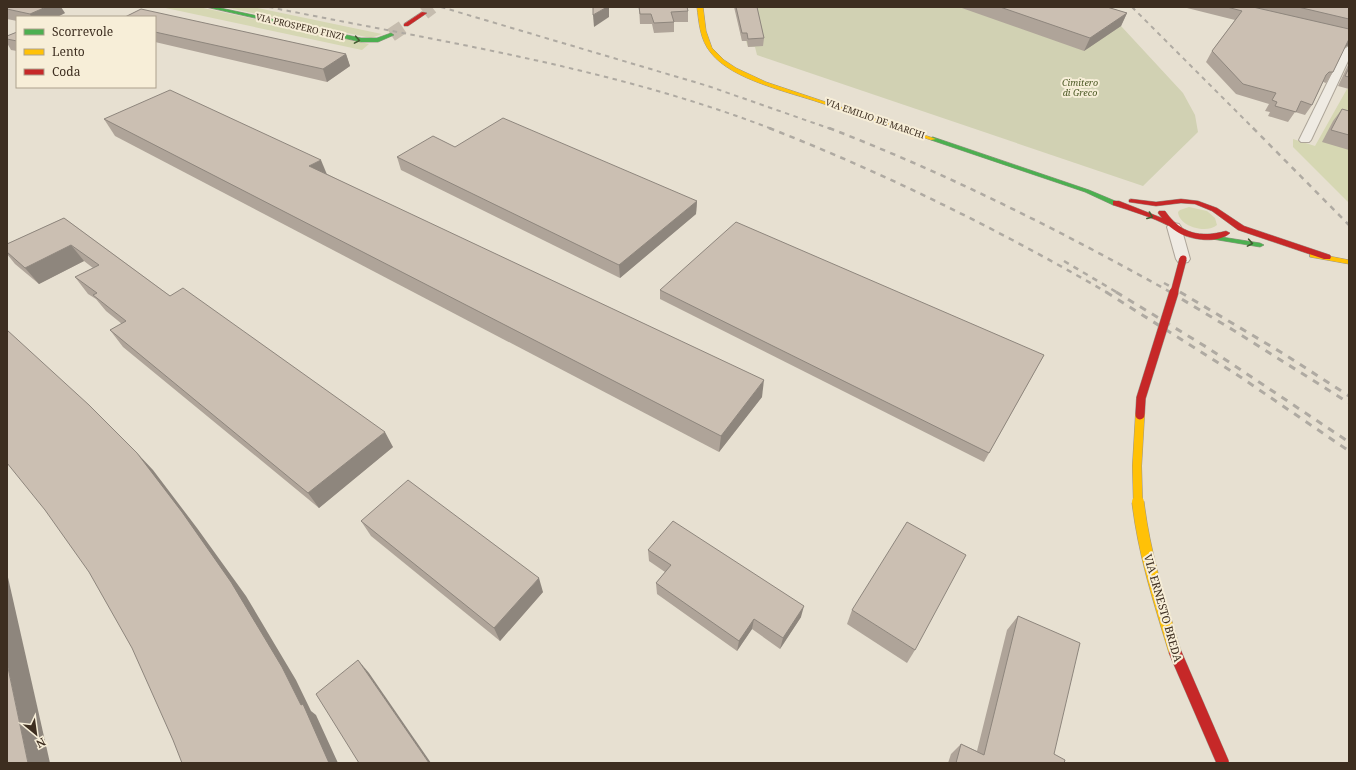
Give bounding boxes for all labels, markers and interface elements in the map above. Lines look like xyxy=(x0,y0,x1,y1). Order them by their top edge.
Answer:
street label: VIA PROSPERO FINZI xyxy=(254,10,346,43)
legend xyxy=(16,16,156,88)
text: Scorrevole xyxy=(52,23,113,40)
one-way arrow xyxy=(354,35,360,43)
text: Lento xyxy=(52,43,85,60)
text: Coda xyxy=(52,63,81,80)
park label: Cimitero di Greco xyxy=(1062,76,1098,99)
street label: VIA EMILIO DE MARCHI xyxy=(824,95,927,142)
one-way arrow xyxy=(1146,211,1153,219)
one-way arrow xyxy=(1247,239,1253,247)
street label: VIA ERNESTO BREDA xyxy=(1141,552,1186,664)
north arrow xyxy=(16,714,56,754)
text: N xyxy=(33,735,49,752)

